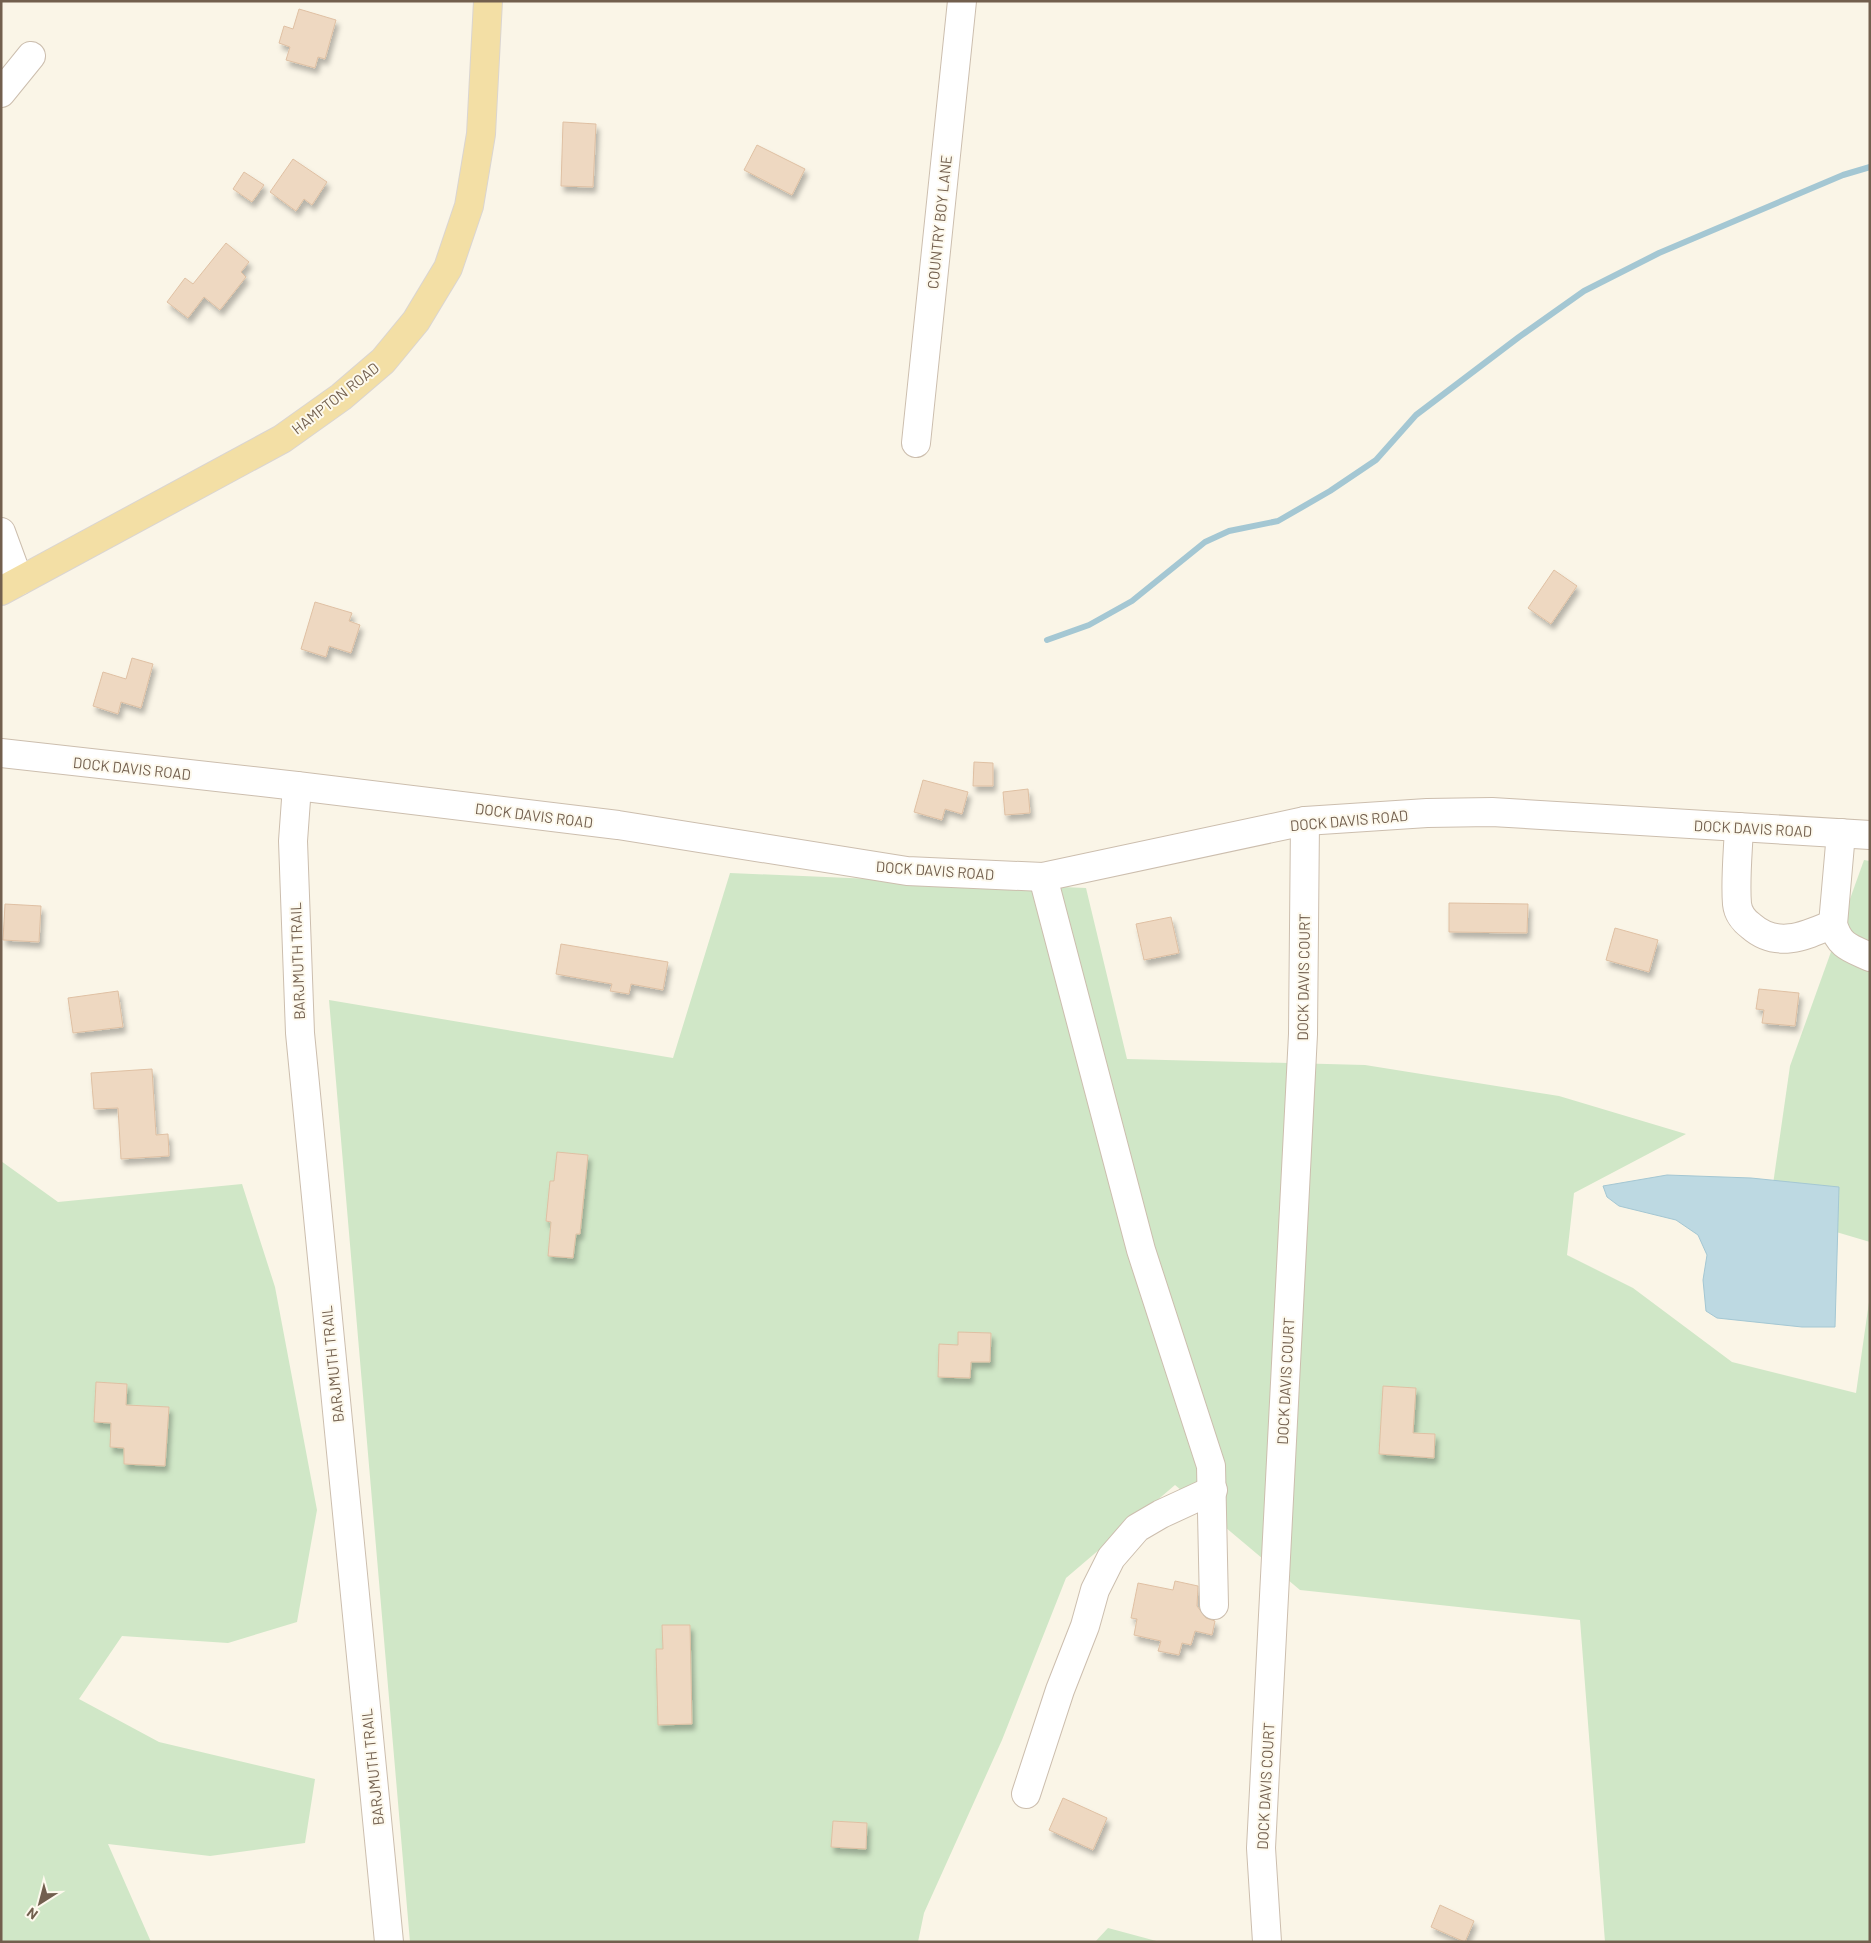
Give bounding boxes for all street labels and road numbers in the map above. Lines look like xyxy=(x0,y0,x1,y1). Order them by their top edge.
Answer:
street label: COUNTRY BOY LANE xyxy=(923,154,955,290)
street label: HAMPTON ROAD xyxy=(288,358,382,438)
street label: DOCK DAVIS ROAD xyxy=(72,753,192,783)
street label: DOCK DAVIS ROAD xyxy=(474,799,594,831)
street label: DOCK DAVIS ROAD xyxy=(1289,806,1409,834)
street label: DOCK DAVIS ROAD xyxy=(1693,816,1813,840)
street label: DOCK DAVIS ROAD xyxy=(875,857,995,883)
street label: BARJMUTH TRAIL xyxy=(286,902,308,1020)
street label: DOCK DAVIS COURT xyxy=(1293,913,1313,1041)
street label: BARJMUTH TRAIL xyxy=(317,1305,347,1423)
street label: DOCK DAVIS COURT xyxy=(1273,1317,1297,1445)
street label: BARJMUTH TRAIL xyxy=(357,1708,387,1826)
street label: DOCK DAVIS COURT xyxy=(1253,1722,1277,1850)

